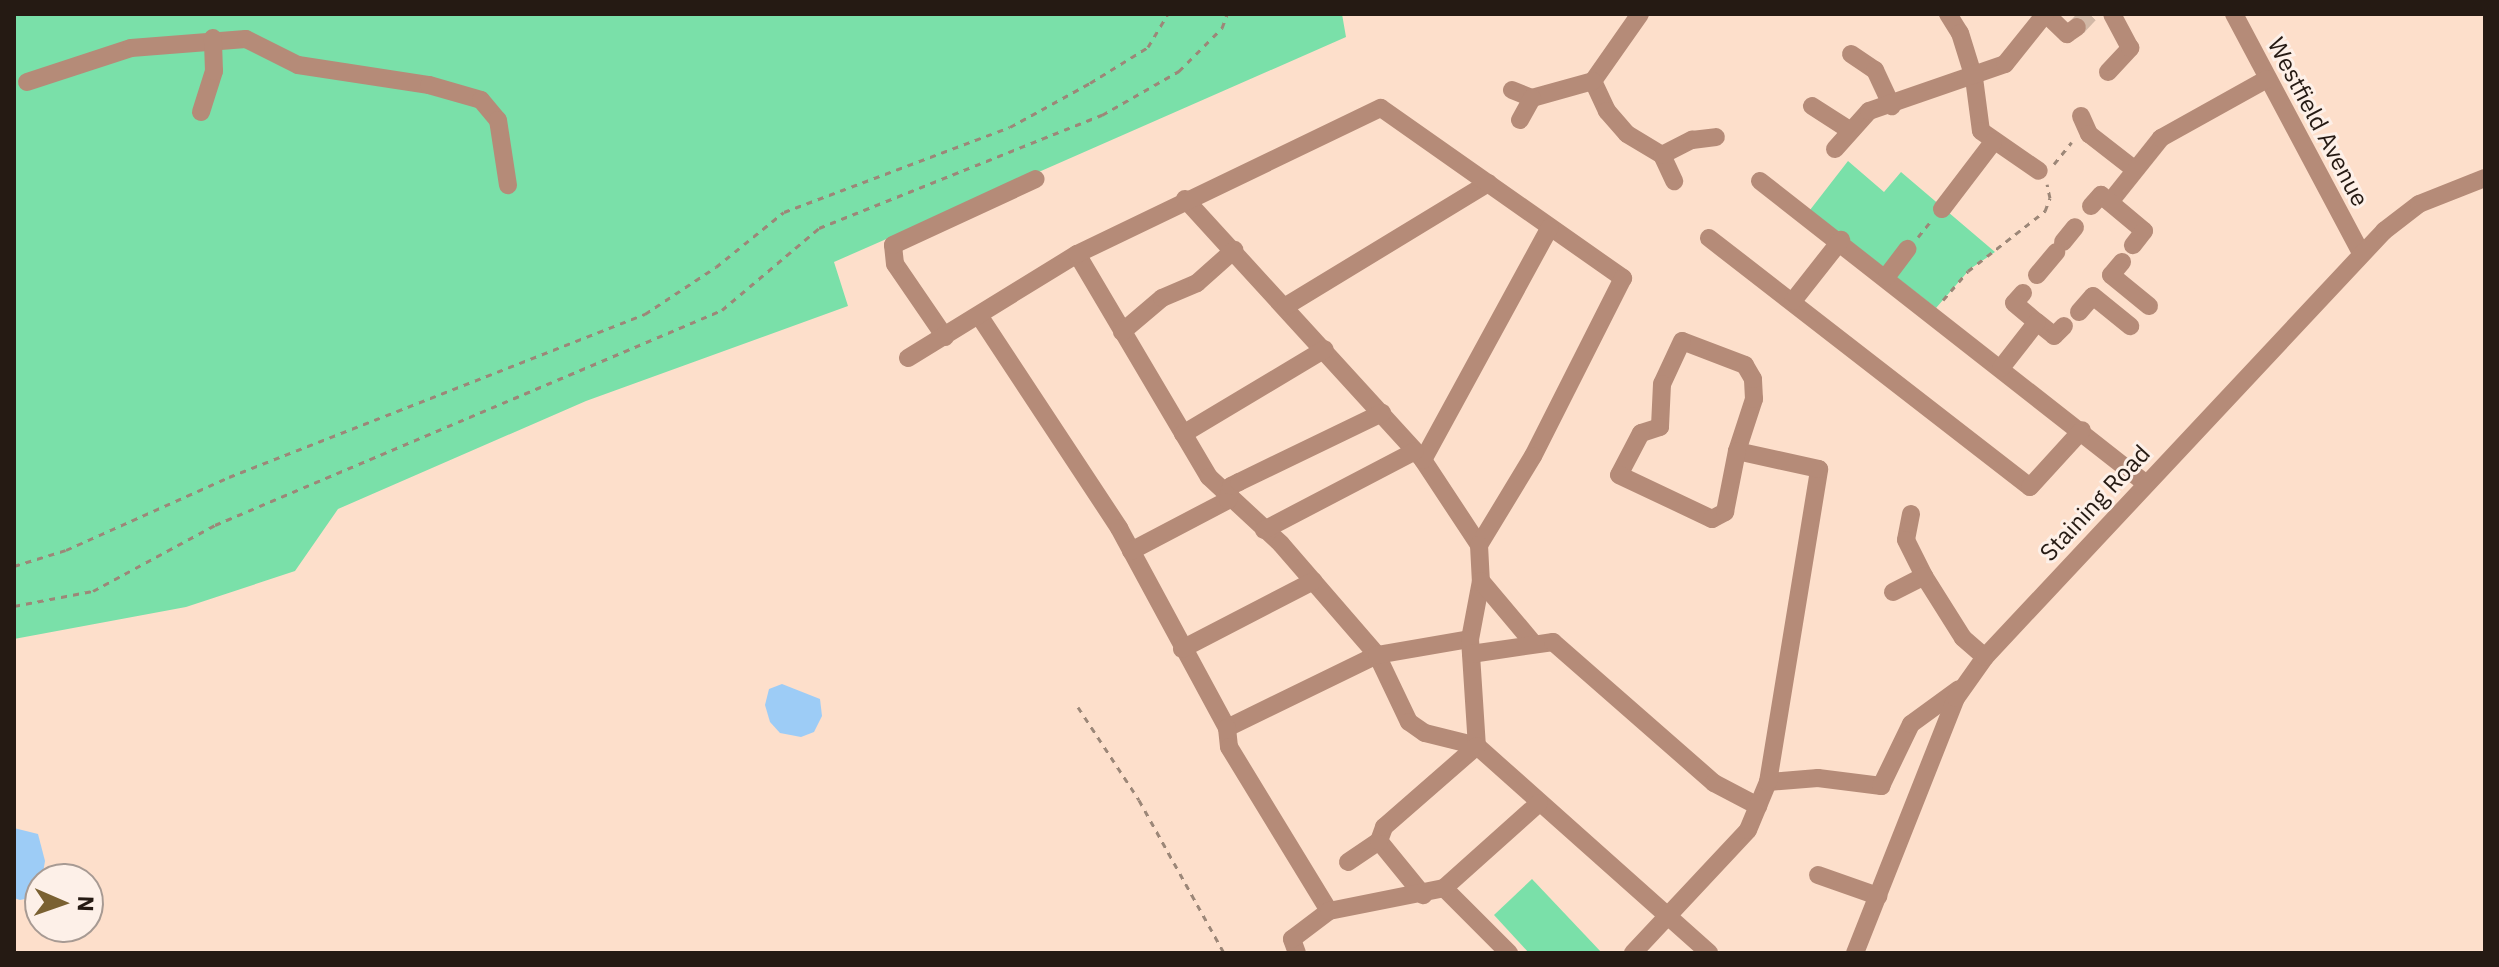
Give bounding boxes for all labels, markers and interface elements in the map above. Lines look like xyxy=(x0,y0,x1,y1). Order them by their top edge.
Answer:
street label: Westfield Avenue xyxy=(2261,33,2375,211)
street label: Staining Road xyxy=(2034,439,2156,567)
north arrow xyxy=(24,863,104,943)
text: N xyxy=(72,895,101,912)

